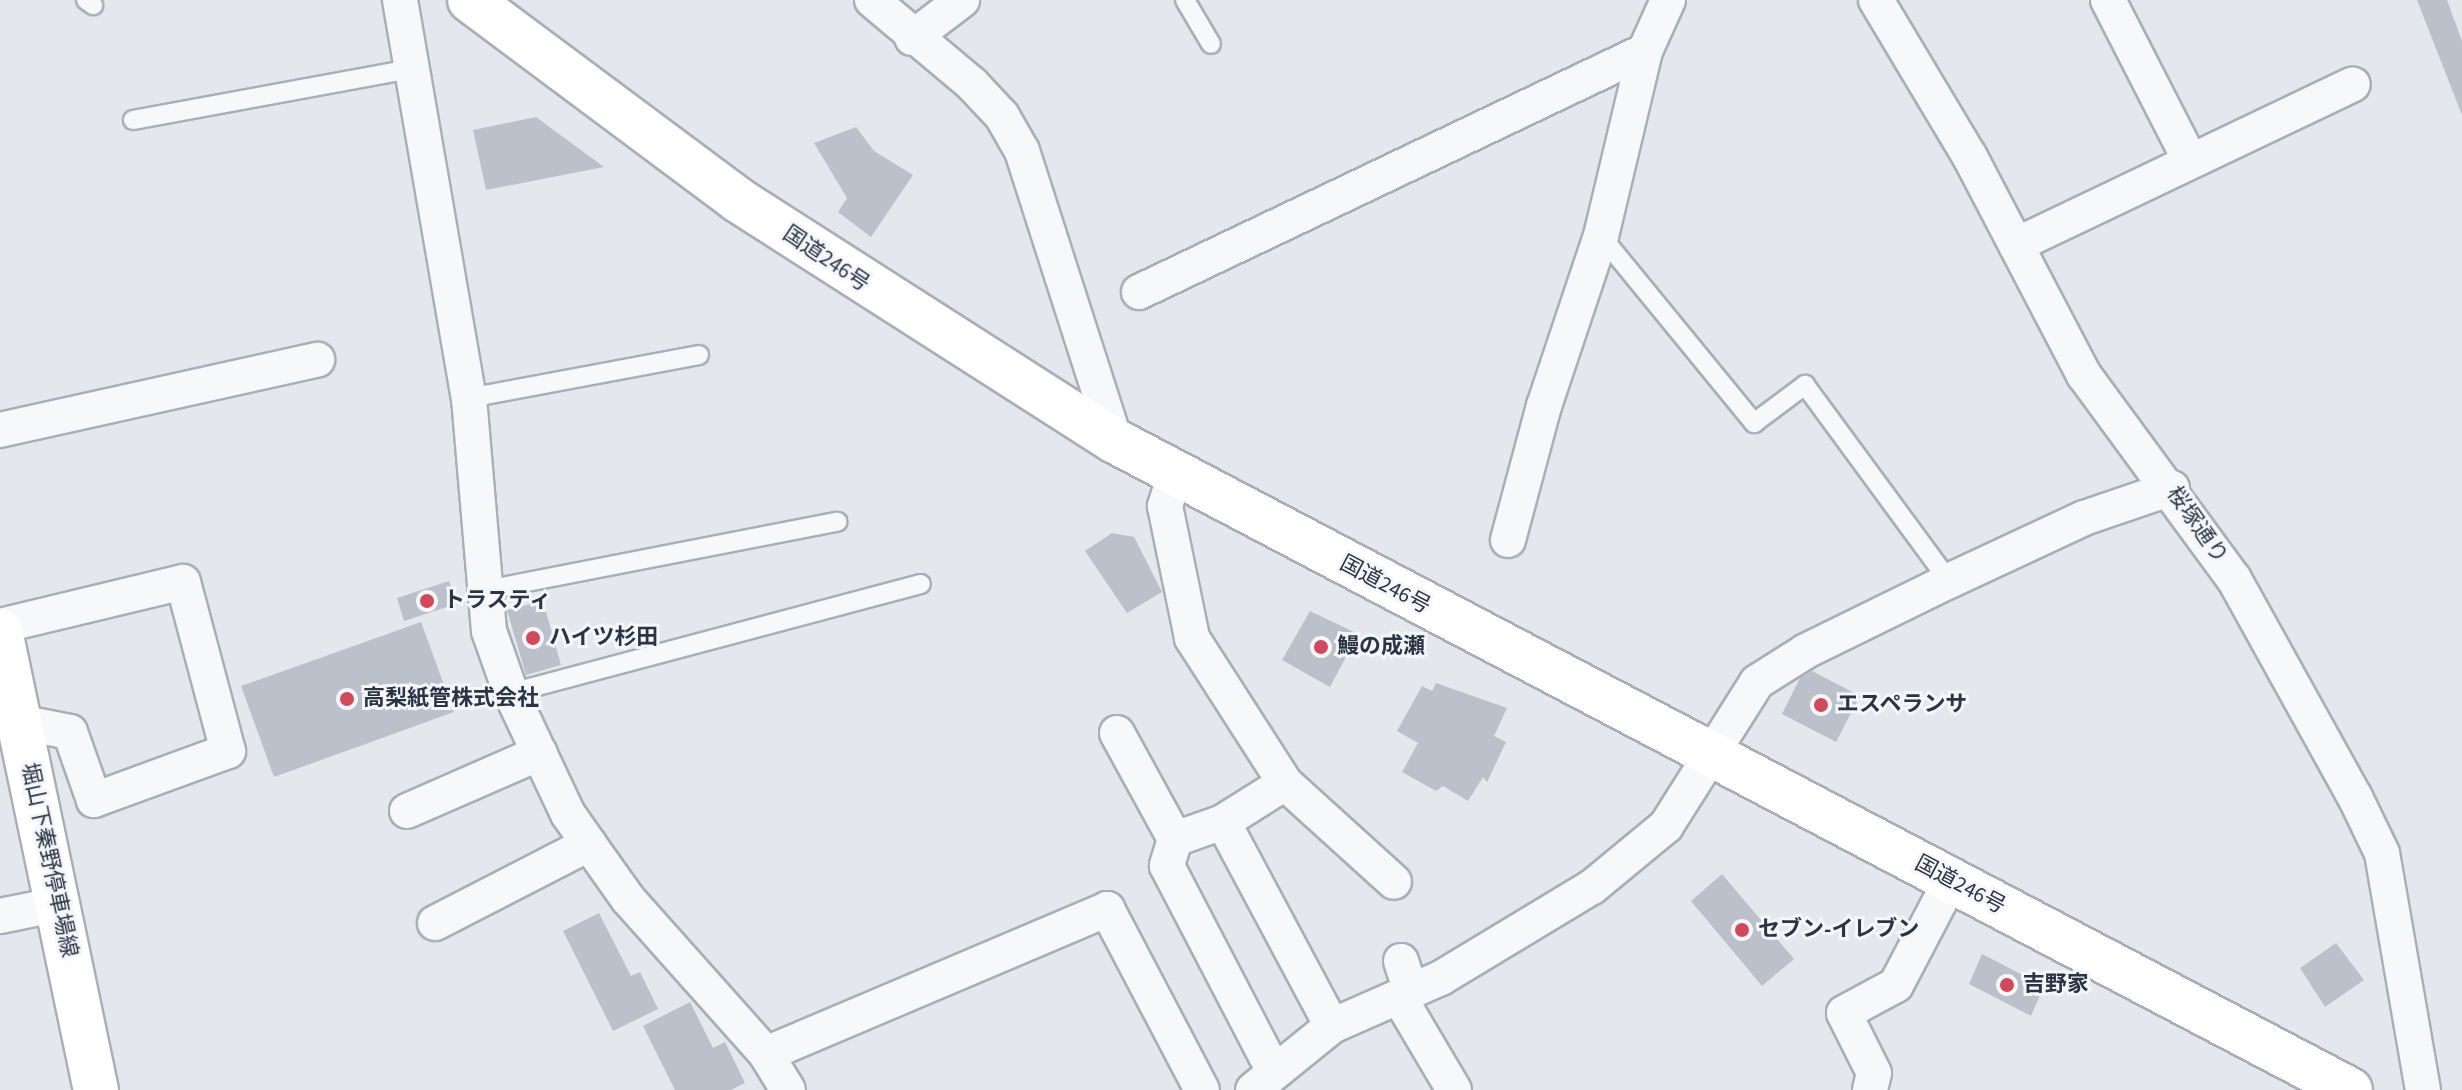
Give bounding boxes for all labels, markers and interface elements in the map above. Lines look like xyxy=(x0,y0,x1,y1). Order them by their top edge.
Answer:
street label: 国道246号 xyxy=(778,220,874,298)
street label: 桜塚通り xyxy=(2161,481,2233,569)
street label: 国道246号 xyxy=(1335,550,1435,620)
place label: トラスティ xyxy=(443,588,553,614)
marker: トラスティ xyxy=(418,592,436,610)
place label: ハイツ杉田 xyxy=(549,625,659,651)
marker: ハイツ杉田 xyxy=(524,629,542,647)
place label: 鰻の成瀬 xyxy=(1337,634,1425,660)
marker: 鰻の成瀬 xyxy=(1312,638,1330,656)
place label: 高梨紙管株式会社 xyxy=(363,686,539,712)
marker: 高梨紙管株式会社 xyxy=(338,690,356,708)
place label: エスペランサ xyxy=(1837,692,1969,718)
marker: エスペランサ xyxy=(1812,696,1830,714)
street label: 堀山下秦野停車場線 xyxy=(16,760,82,960)
street label: 国道246号 xyxy=(1910,850,2010,920)
place label: セブン-イレブン xyxy=(1758,917,1919,943)
marker: セブン-イレブン xyxy=(1733,921,1751,939)
place label: 吉野家 xyxy=(2023,972,2089,998)
marker: 吉野家 xyxy=(1998,976,2016,994)

